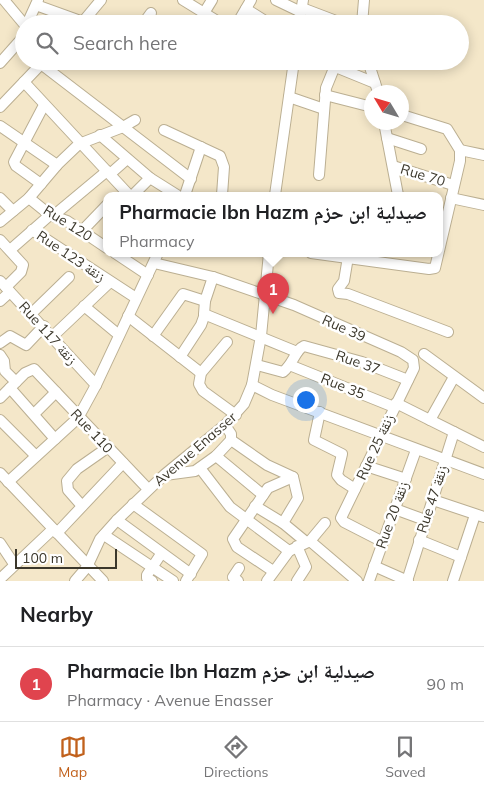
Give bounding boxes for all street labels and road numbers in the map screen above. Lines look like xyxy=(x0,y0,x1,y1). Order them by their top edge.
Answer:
street label: Rue 70 xyxy=(398,160,448,190)
street label: Rue 120 xyxy=(40,201,96,245)
street label: Rue 123 زنقة xyxy=(33,226,109,286)
street label: Rue 117 زنقة xyxy=(15,298,81,368)
street label: Rue 39 xyxy=(319,310,369,346)
street label: Rue 37 xyxy=(333,346,383,378)
street label: Rue 35 xyxy=(318,369,368,403)
street label: Rue 110 xyxy=(67,405,117,457)
street label: Avenue Enasser xyxy=(150,408,241,490)
street label: Rue 25 زنقة xyxy=(352,411,398,483)
street label: Rue 47 زنقة xyxy=(413,463,451,535)
street label: Rue 20 زنقة xyxy=(371,479,413,551)

